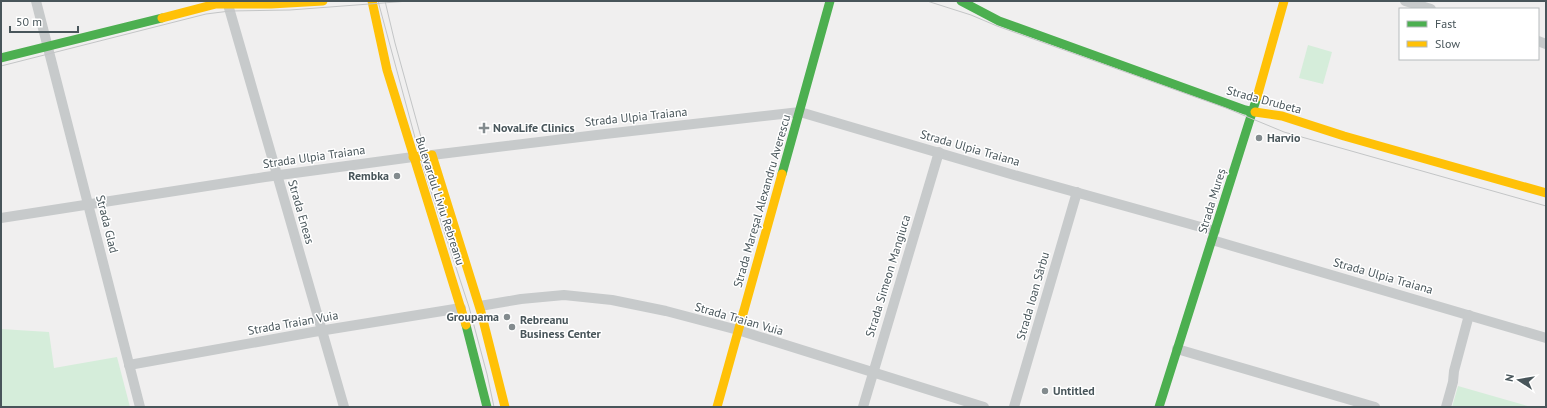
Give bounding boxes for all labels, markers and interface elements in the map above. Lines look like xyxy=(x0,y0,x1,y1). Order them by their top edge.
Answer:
scale bar xyxy=(10,8,78,34)
legend xyxy=(1399,8,1539,60)
text: 50 m xyxy=(16,14,42,29)
text: Fast xyxy=(1435,16,1456,31)
text: Slow xyxy=(1435,36,1460,51)
street label: Strada Drubeta xyxy=(1225,82,1303,117)
street label: Strada Ulpia Traiana xyxy=(584,104,688,129)
street label: Strada Mareșal Alexandru Averescu xyxy=(730,113,793,289)
place label: NovaLife Clinics xyxy=(493,120,575,135)
marker: NovaLife Clinics xyxy=(478,122,490,134)
street label: Strada Ulpia Traiana xyxy=(919,126,1022,169)
place label: Harvio xyxy=(1267,130,1301,145)
marker: Harvio xyxy=(1254,133,1264,143)
street label: Bulevardul Liviu Rebreanu xyxy=(413,134,468,267)
street label: Strada Ulpia Traiana xyxy=(262,142,366,171)
street label: Strada Mureș xyxy=(1195,166,1229,235)
place label: Rembka xyxy=(348,168,389,183)
marker: Rembka xyxy=(392,171,402,181)
street label: Strada Eneas xyxy=(285,178,318,246)
street label: Strada Glad xyxy=(93,193,122,254)
street label: Strada Simeon Mangiuca xyxy=(862,213,913,339)
street label: Strada Ioan Sârbu xyxy=(1013,250,1052,342)
street label: Strada Ulpia Traiana xyxy=(1332,254,1435,297)
street label: Strada Traian Vuia xyxy=(693,299,785,338)
street label: Strada Traian Vuia xyxy=(247,307,339,338)
place label: Groupama xyxy=(447,309,499,324)
marker: Groupama xyxy=(502,312,512,322)
place label: Rebreanu Business Center xyxy=(520,312,602,341)
marker: Rebreanu Business Center xyxy=(507,322,517,332)
north arrow xyxy=(1499,360,1539,400)
text: N xyxy=(1502,373,1517,383)
place label: Untitled xyxy=(1053,383,1095,398)
marker: Untitled xyxy=(1040,386,1050,396)

